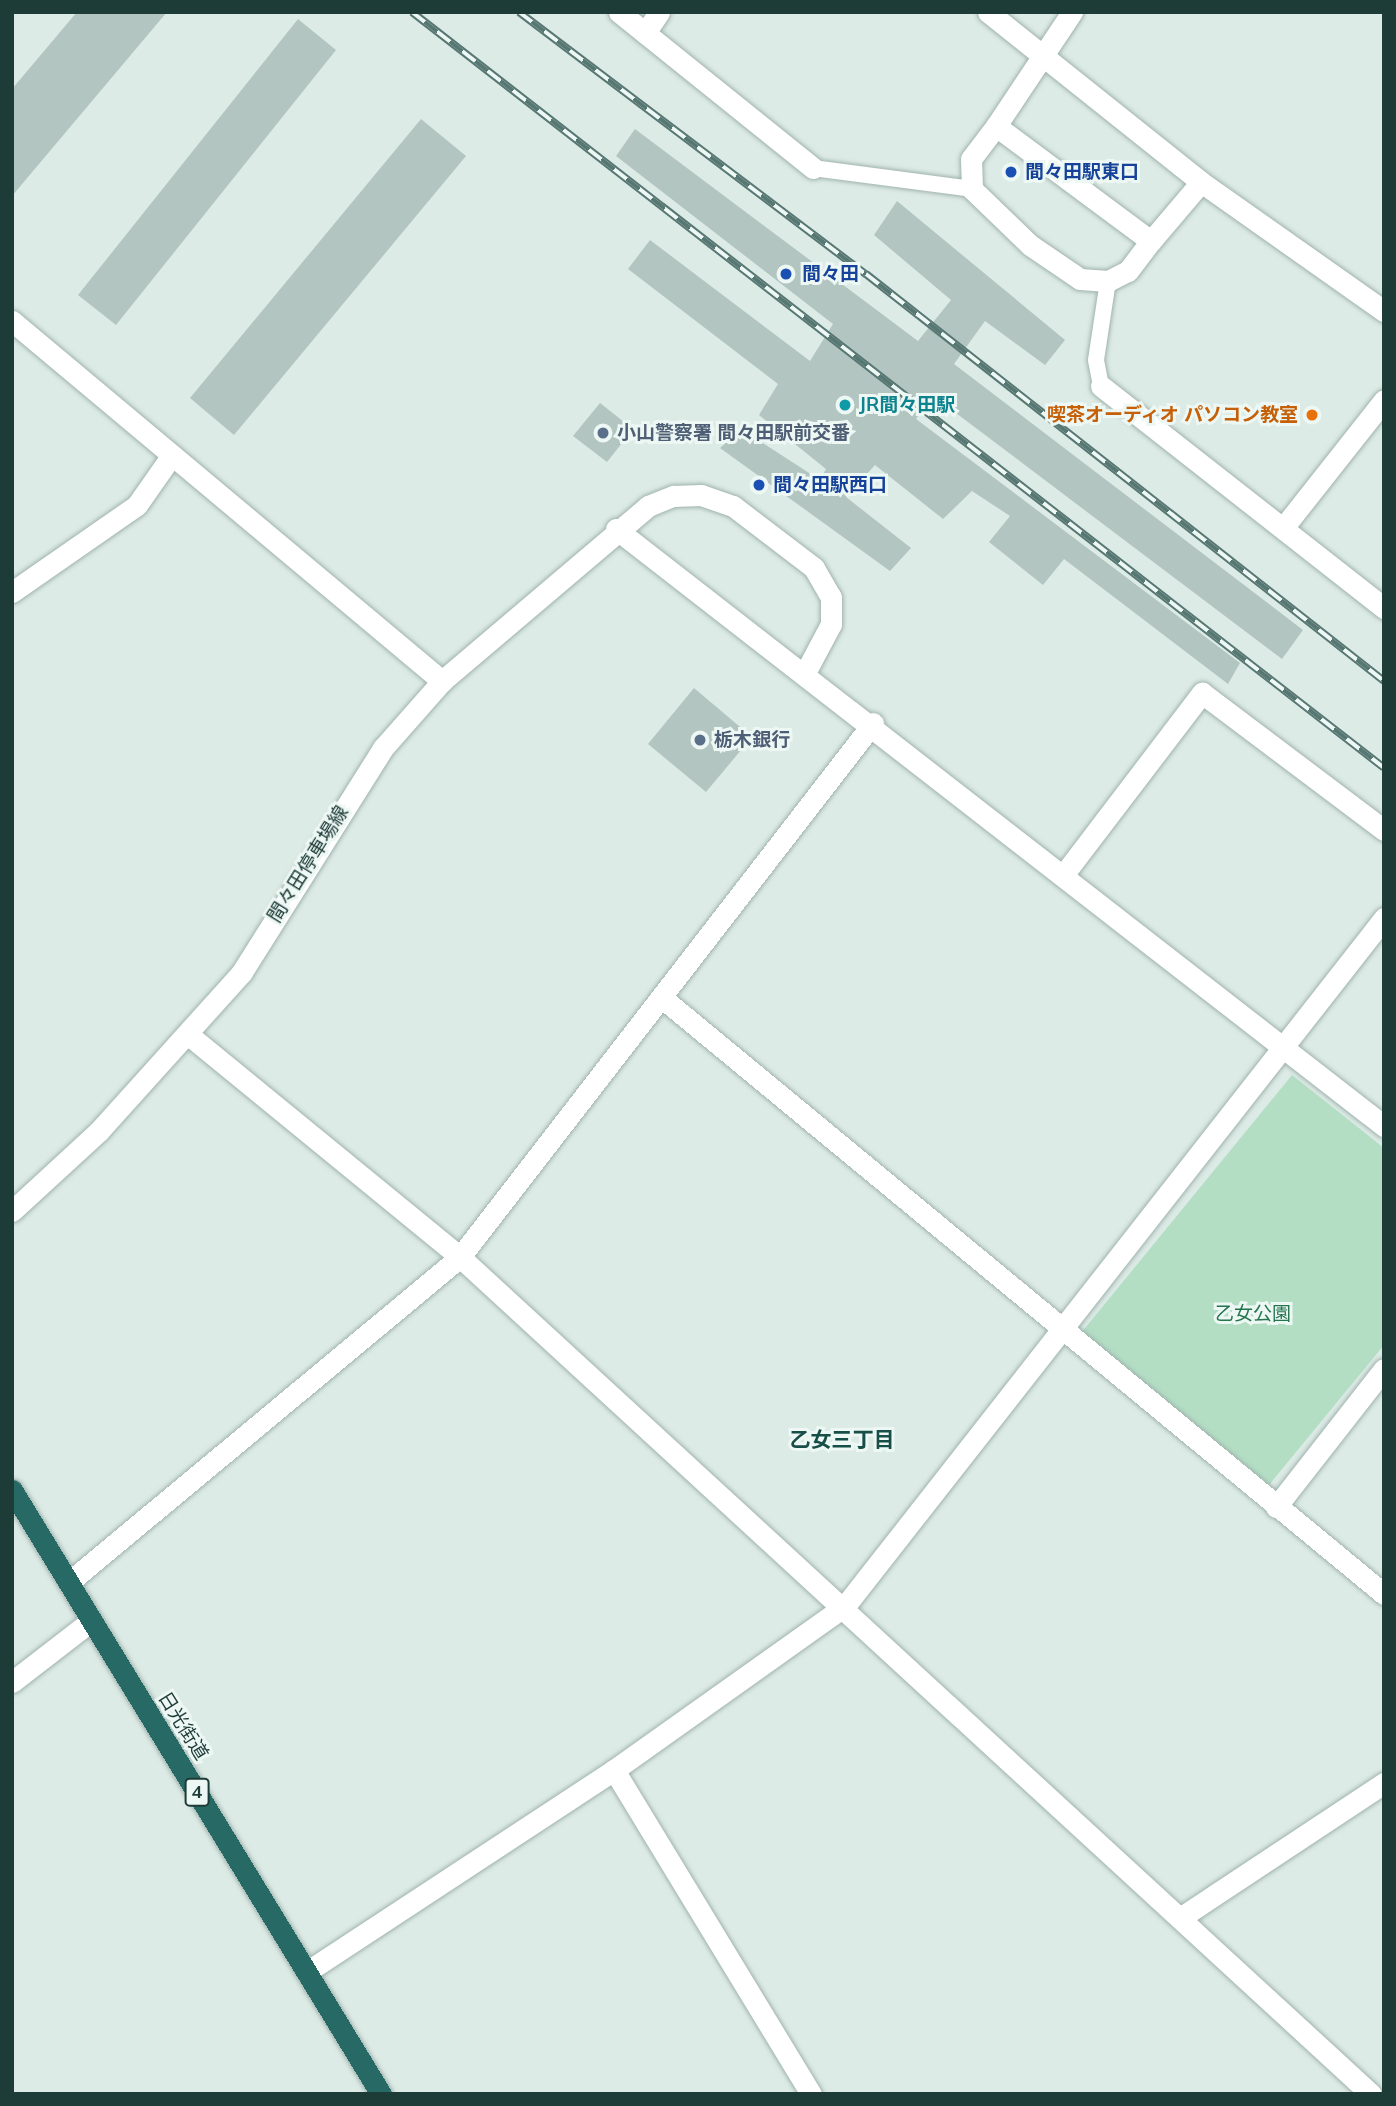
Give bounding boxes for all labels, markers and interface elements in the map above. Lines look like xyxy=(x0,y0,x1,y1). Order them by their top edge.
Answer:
place label: 間々田駅東口 xyxy=(1025,161,1139,183)
marker: 間々田駅東口 xyxy=(1003,164,1019,180)
place label: 間々田 xyxy=(802,263,859,285)
marker: 間々田 xyxy=(776,264,796,284)
place label: JR間々田駅 xyxy=(859,394,955,416)
marker: JR間々田駅 xyxy=(837,397,853,413)
place label: 喫茶オーディオ パソコン教室 xyxy=(1046,404,1298,426)
marker: 喫茶オーディオ パソコン教室 xyxy=(1304,407,1320,423)
place label: 小山警察署 間々田駅前交番 xyxy=(617,422,850,444)
marker: 小山警察署 間々田駅前交番 xyxy=(595,425,611,441)
place label: 間々田駅西口 xyxy=(773,474,887,496)
marker: 間々田駅西口 xyxy=(751,477,767,493)
place label: 栃木銀行 xyxy=(714,729,790,751)
marker: 栃木銀行 xyxy=(692,732,708,748)
street label: 間々田停車場線 xyxy=(263,802,353,926)
park label: 乙女公園 xyxy=(1215,1303,1291,1325)
district label: 乙女三丁目 xyxy=(790,1426,894,1452)
street label: 日光街道 xyxy=(153,1688,213,1764)
road number: 4 xyxy=(183,1778,211,1806)

